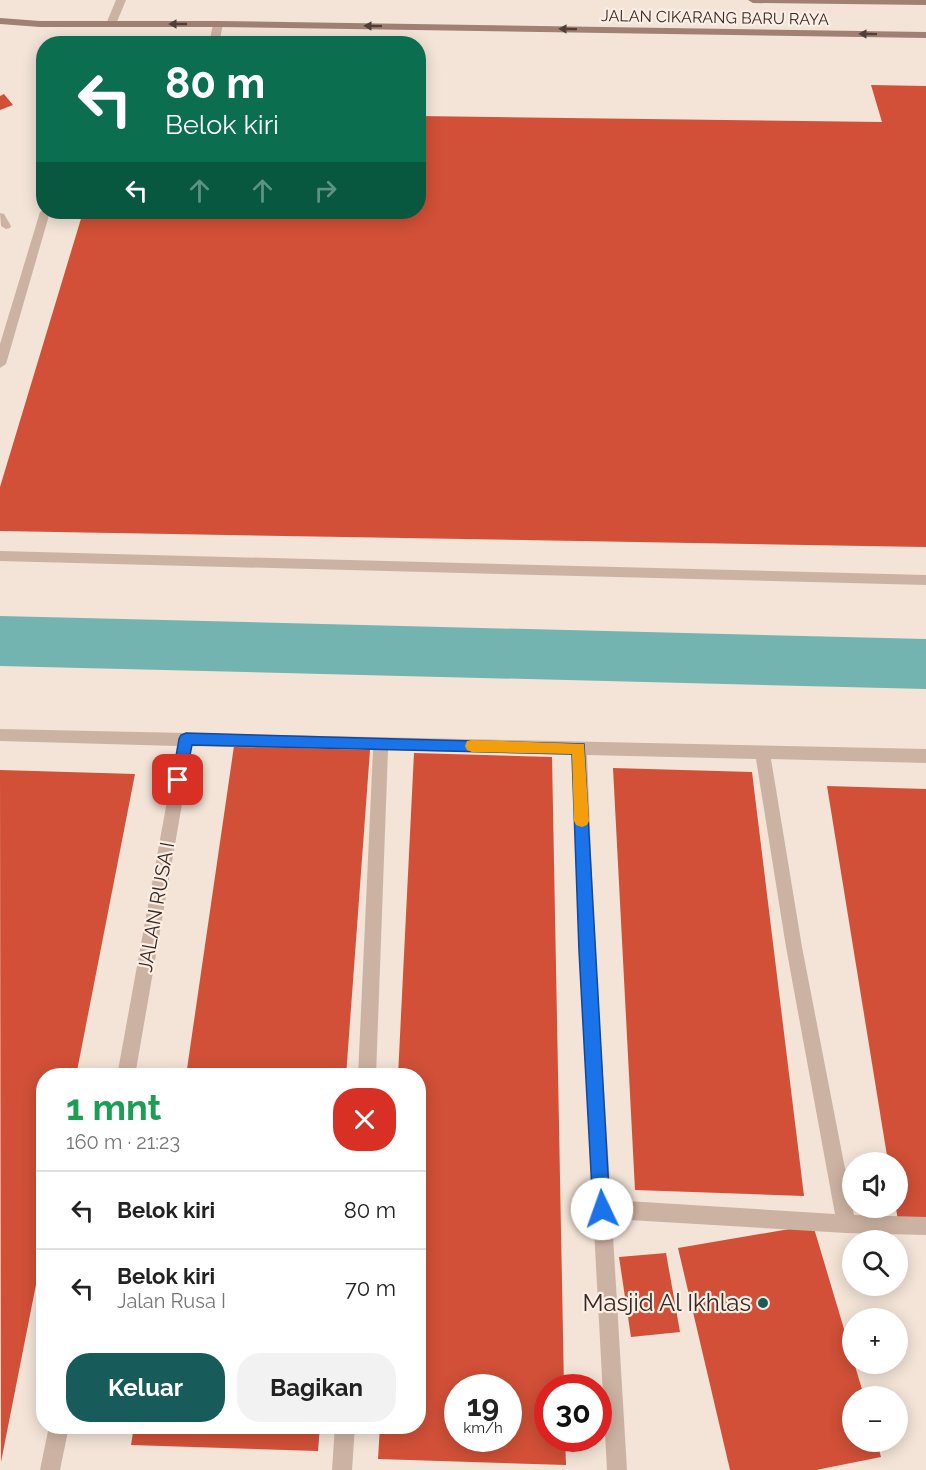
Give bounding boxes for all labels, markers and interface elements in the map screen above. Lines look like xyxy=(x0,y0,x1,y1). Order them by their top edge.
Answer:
street label: JALAN CIKARANG BARU RAYA xyxy=(601,6,829,29)
one-way arrow xyxy=(168,19,187,29)
one-way arrow xyxy=(363,21,382,31)
one-way arrow xyxy=(558,24,577,34)
one-way arrow xyxy=(858,29,877,39)
text: 80 m xyxy=(165,59,265,108)
icon: left xyxy=(66,60,144,138)
text: Belok kiri xyxy=(165,109,279,140)
icon: left xyxy=(120,174,153,207)
icon: ahead xyxy=(183,174,216,207)
icon: ahead xyxy=(246,174,279,207)
icon: right xyxy=(309,174,342,207)
pin xyxy=(152,754,203,805)
icon: arrive xyxy=(161,763,194,796)
street label: JALAN RUSA I xyxy=(133,840,179,974)
text: 1 mnt xyxy=(66,1086,161,1128)
button: close xyxy=(333,1088,396,1151)
text: 160 m · 21:23 xyxy=(66,1130,180,1154)
map controls xyxy=(842,1152,908,1452)
button: sound xyxy=(842,1152,908,1218)
position arrow xyxy=(570,1177,634,1241)
icon: left xyxy=(66,1194,99,1227)
text: Belok kiri xyxy=(117,1197,215,1223)
text: 80 m xyxy=(344,1197,396,1223)
button: search xyxy=(842,1230,908,1296)
text: Belok kiri xyxy=(117,1263,215,1289)
icon: left xyxy=(66,1272,99,1305)
text: 70 m xyxy=(345,1275,396,1301)
place label: Masjid Al Ikhlas xyxy=(582,1288,751,1317)
text: Jalan Rusa I xyxy=(117,1289,226,1313)
marker: Masjid Al Ikhlas xyxy=(756,1296,770,1310)
button: + xyxy=(842,1308,908,1374)
button: Keluar xyxy=(66,1353,225,1422)
button: Bagikan xyxy=(237,1353,396,1422)
speed limit sign: 30 xyxy=(534,1374,612,1452)
button: − xyxy=(842,1386,908,1452)
text: 19 xyxy=(467,1388,499,1423)
text: km/h xyxy=(463,1419,503,1437)

